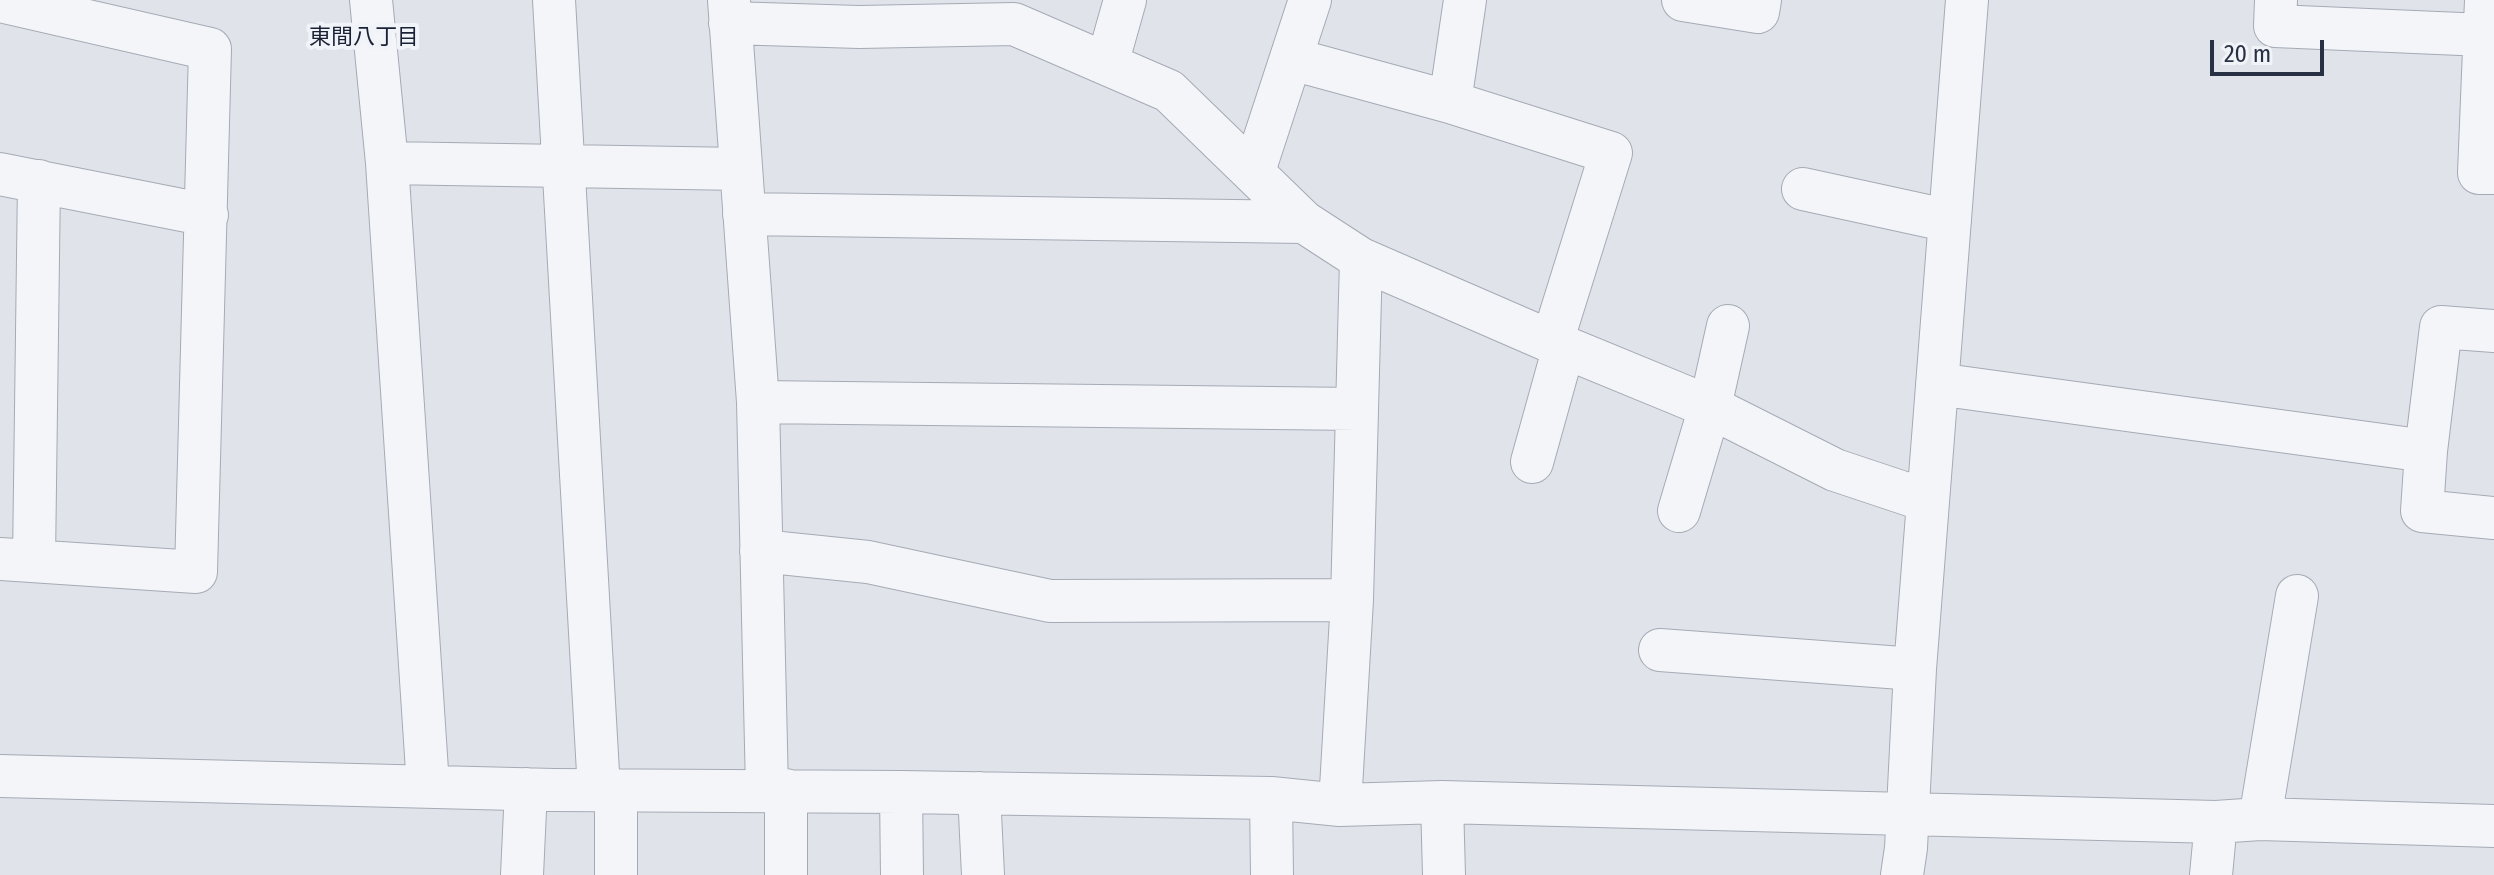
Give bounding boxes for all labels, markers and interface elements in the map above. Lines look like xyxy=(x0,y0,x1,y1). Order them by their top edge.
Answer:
scale bar xyxy=(2214,24,2328,74)
district label: 東間八丁目 xyxy=(309,25,419,51)
text: 20 m xyxy=(2224,40,2271,68)

